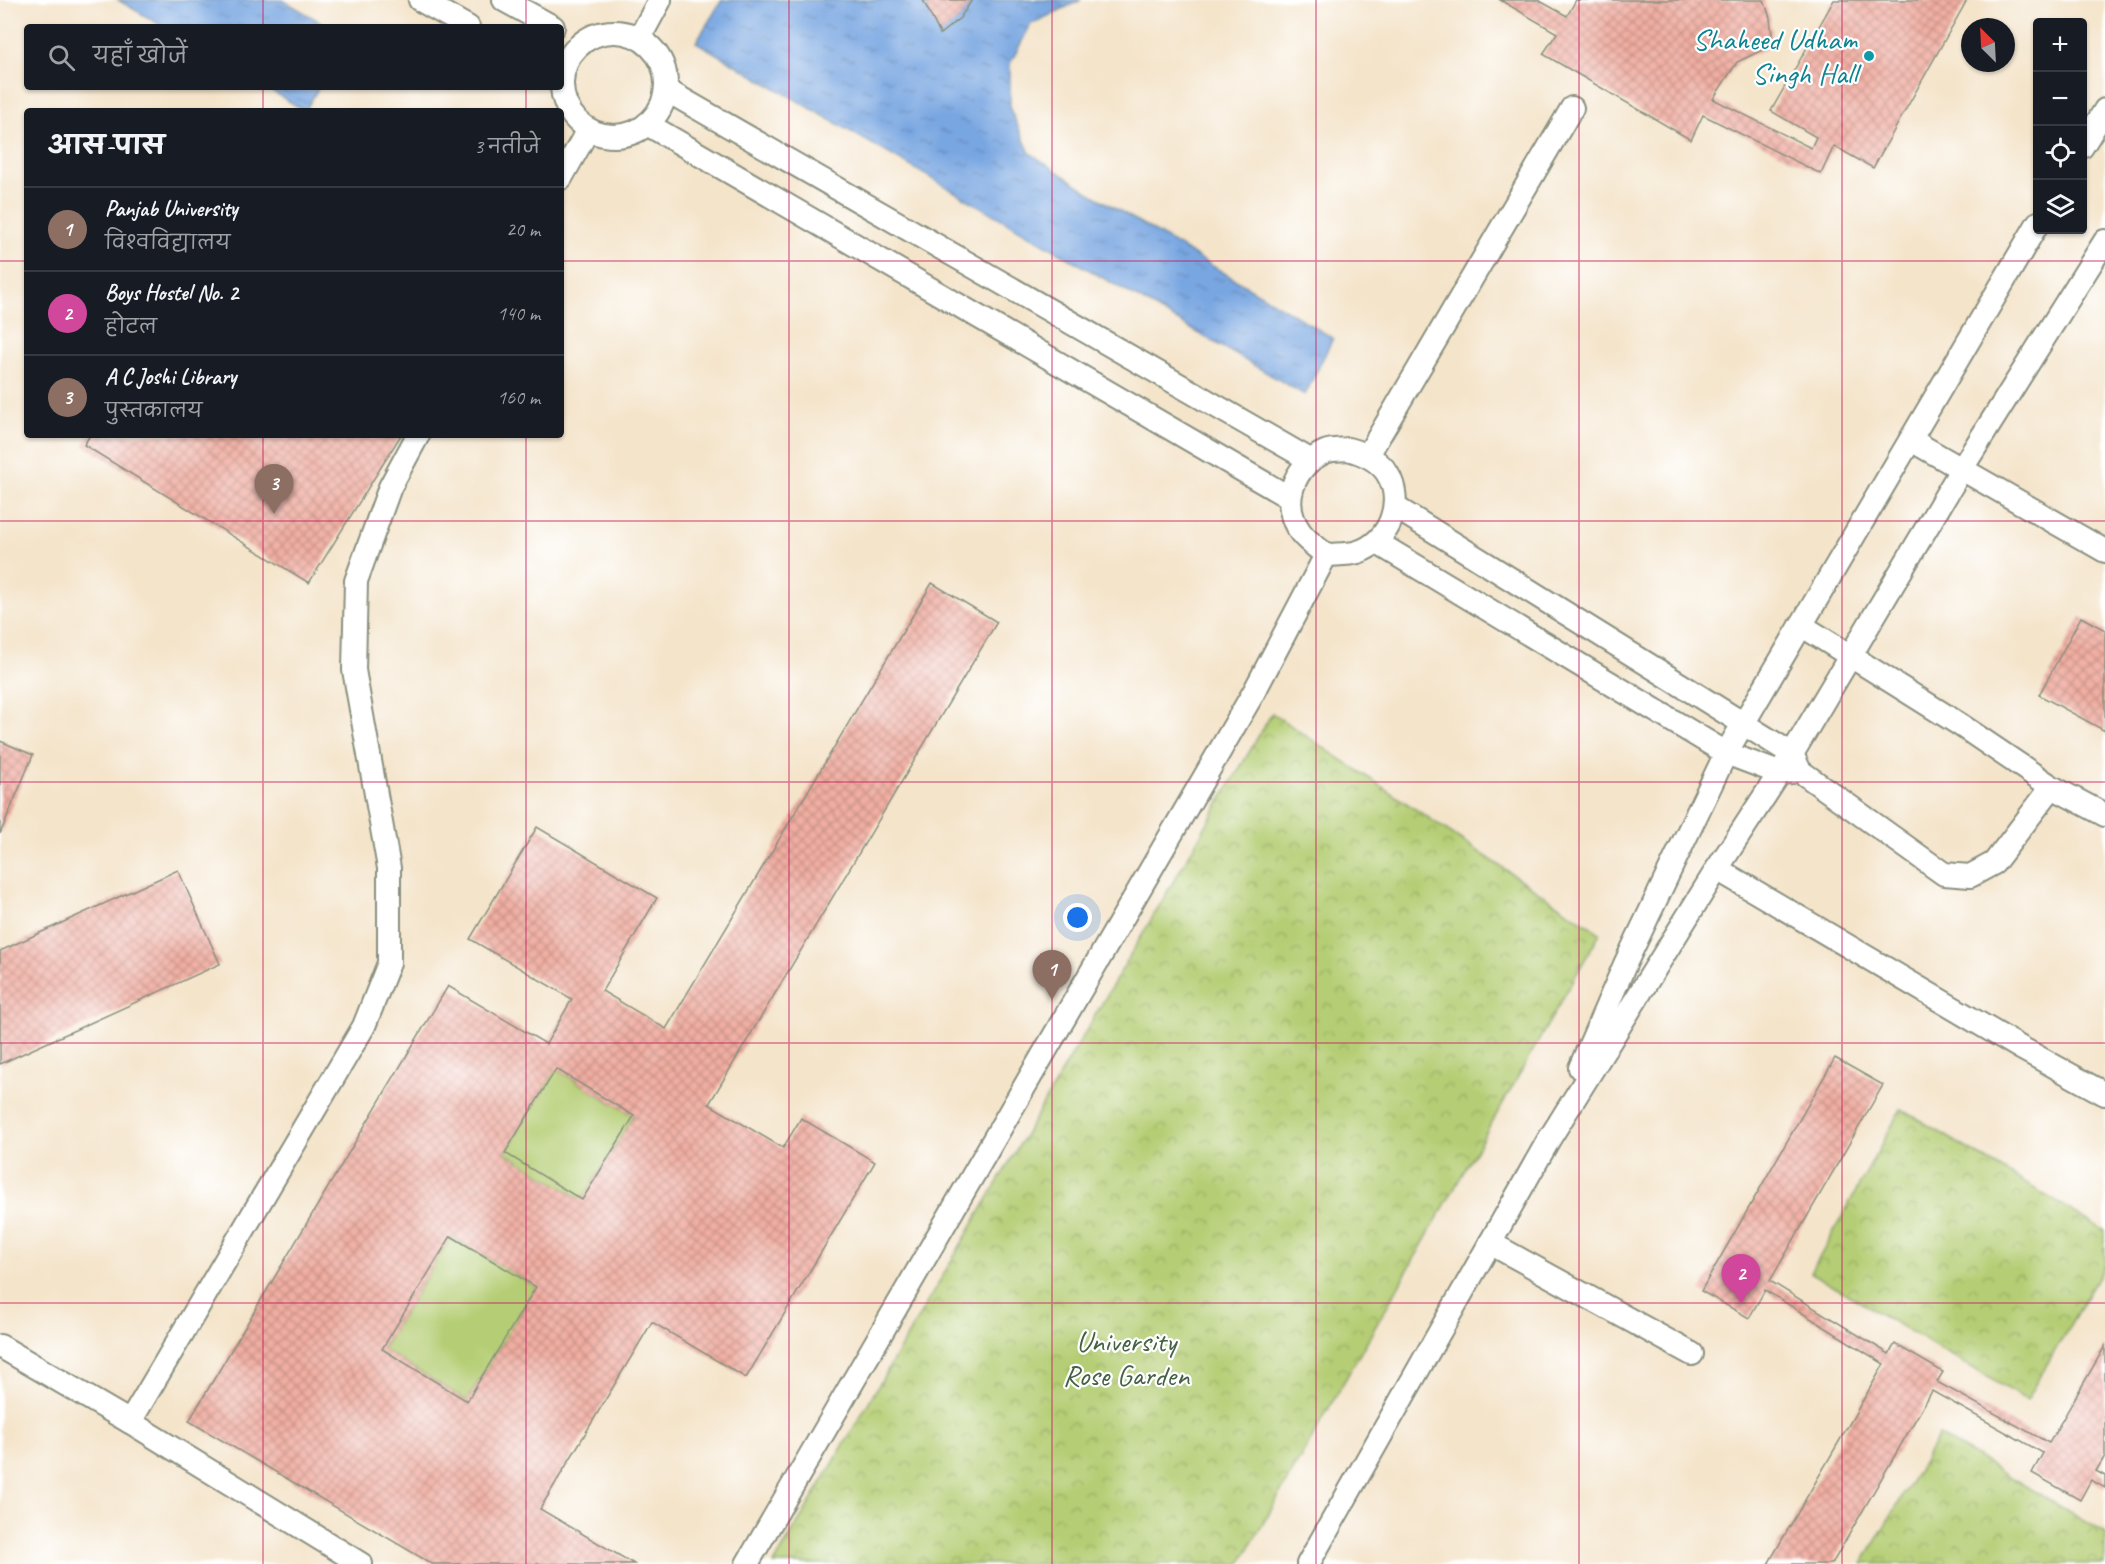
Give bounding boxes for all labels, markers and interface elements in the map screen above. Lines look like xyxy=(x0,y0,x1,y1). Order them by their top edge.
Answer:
north arrow xyxy=(1961,18,2015,72)
map controls xyxy=(2033,18,2087,234)
button: + xyxy=(2033,18,2087,72)
place label: Shaheed Udham Singh Hall xyxy=(1693,20,1862,92)
search box xyxy=(24,24,564,90)
icon: search xyxy=(45,41,78,74)
text: यहाँ खोजें xyxy=(93,42,187,70)
marker: Shaheed Udham Singh Hall xyxy=(1862,49,1876,63)
button: − xyxy=(2033,72,2087,126)
button: locate xyxy=(2033,126,2087,180)
text: आस-पास xyxy=(48,129,165,162)
text: 3 नतीजे xyxy=(474,134,540,159)
button: layers xyxy=(2033,180,2087,234)
text: Panjab University xyxy=(105,195,238,223)
text: 1 xyxy=(63,217,72,242)
text: 20 m xyxy=(506,217,540,242)
text: विश्वविद्यालय xyxy=(105,230,231,255)
text: Boys Hostel No. 2 xyxy=(105,279,238,307)
text: 2 xyxy=(63,301,72,326)
text: 140 m xyxy=(497,301,540,326)
text: होटल xyxy=(105,314,157,339)
text: A C Joshi Library xyxy=(105,363,236,391)
text: 3 xyxy=(63,385,72,410)
text: 160 m xyxy=(497,385,540,410)
text: पुस्तकालय xyxy=(105,398,203,423)
pin: 3 xyxy=(254,464,294,514)
your location xyxy=(1063,903,1092,932)
pin: 1 xyxy=(1032,950,1072,1000)
pin: 2 xyxy=(1722,1254,1760,1304)
park label: University Rose Garden xyxy=(1063,1322,1191,1394)

